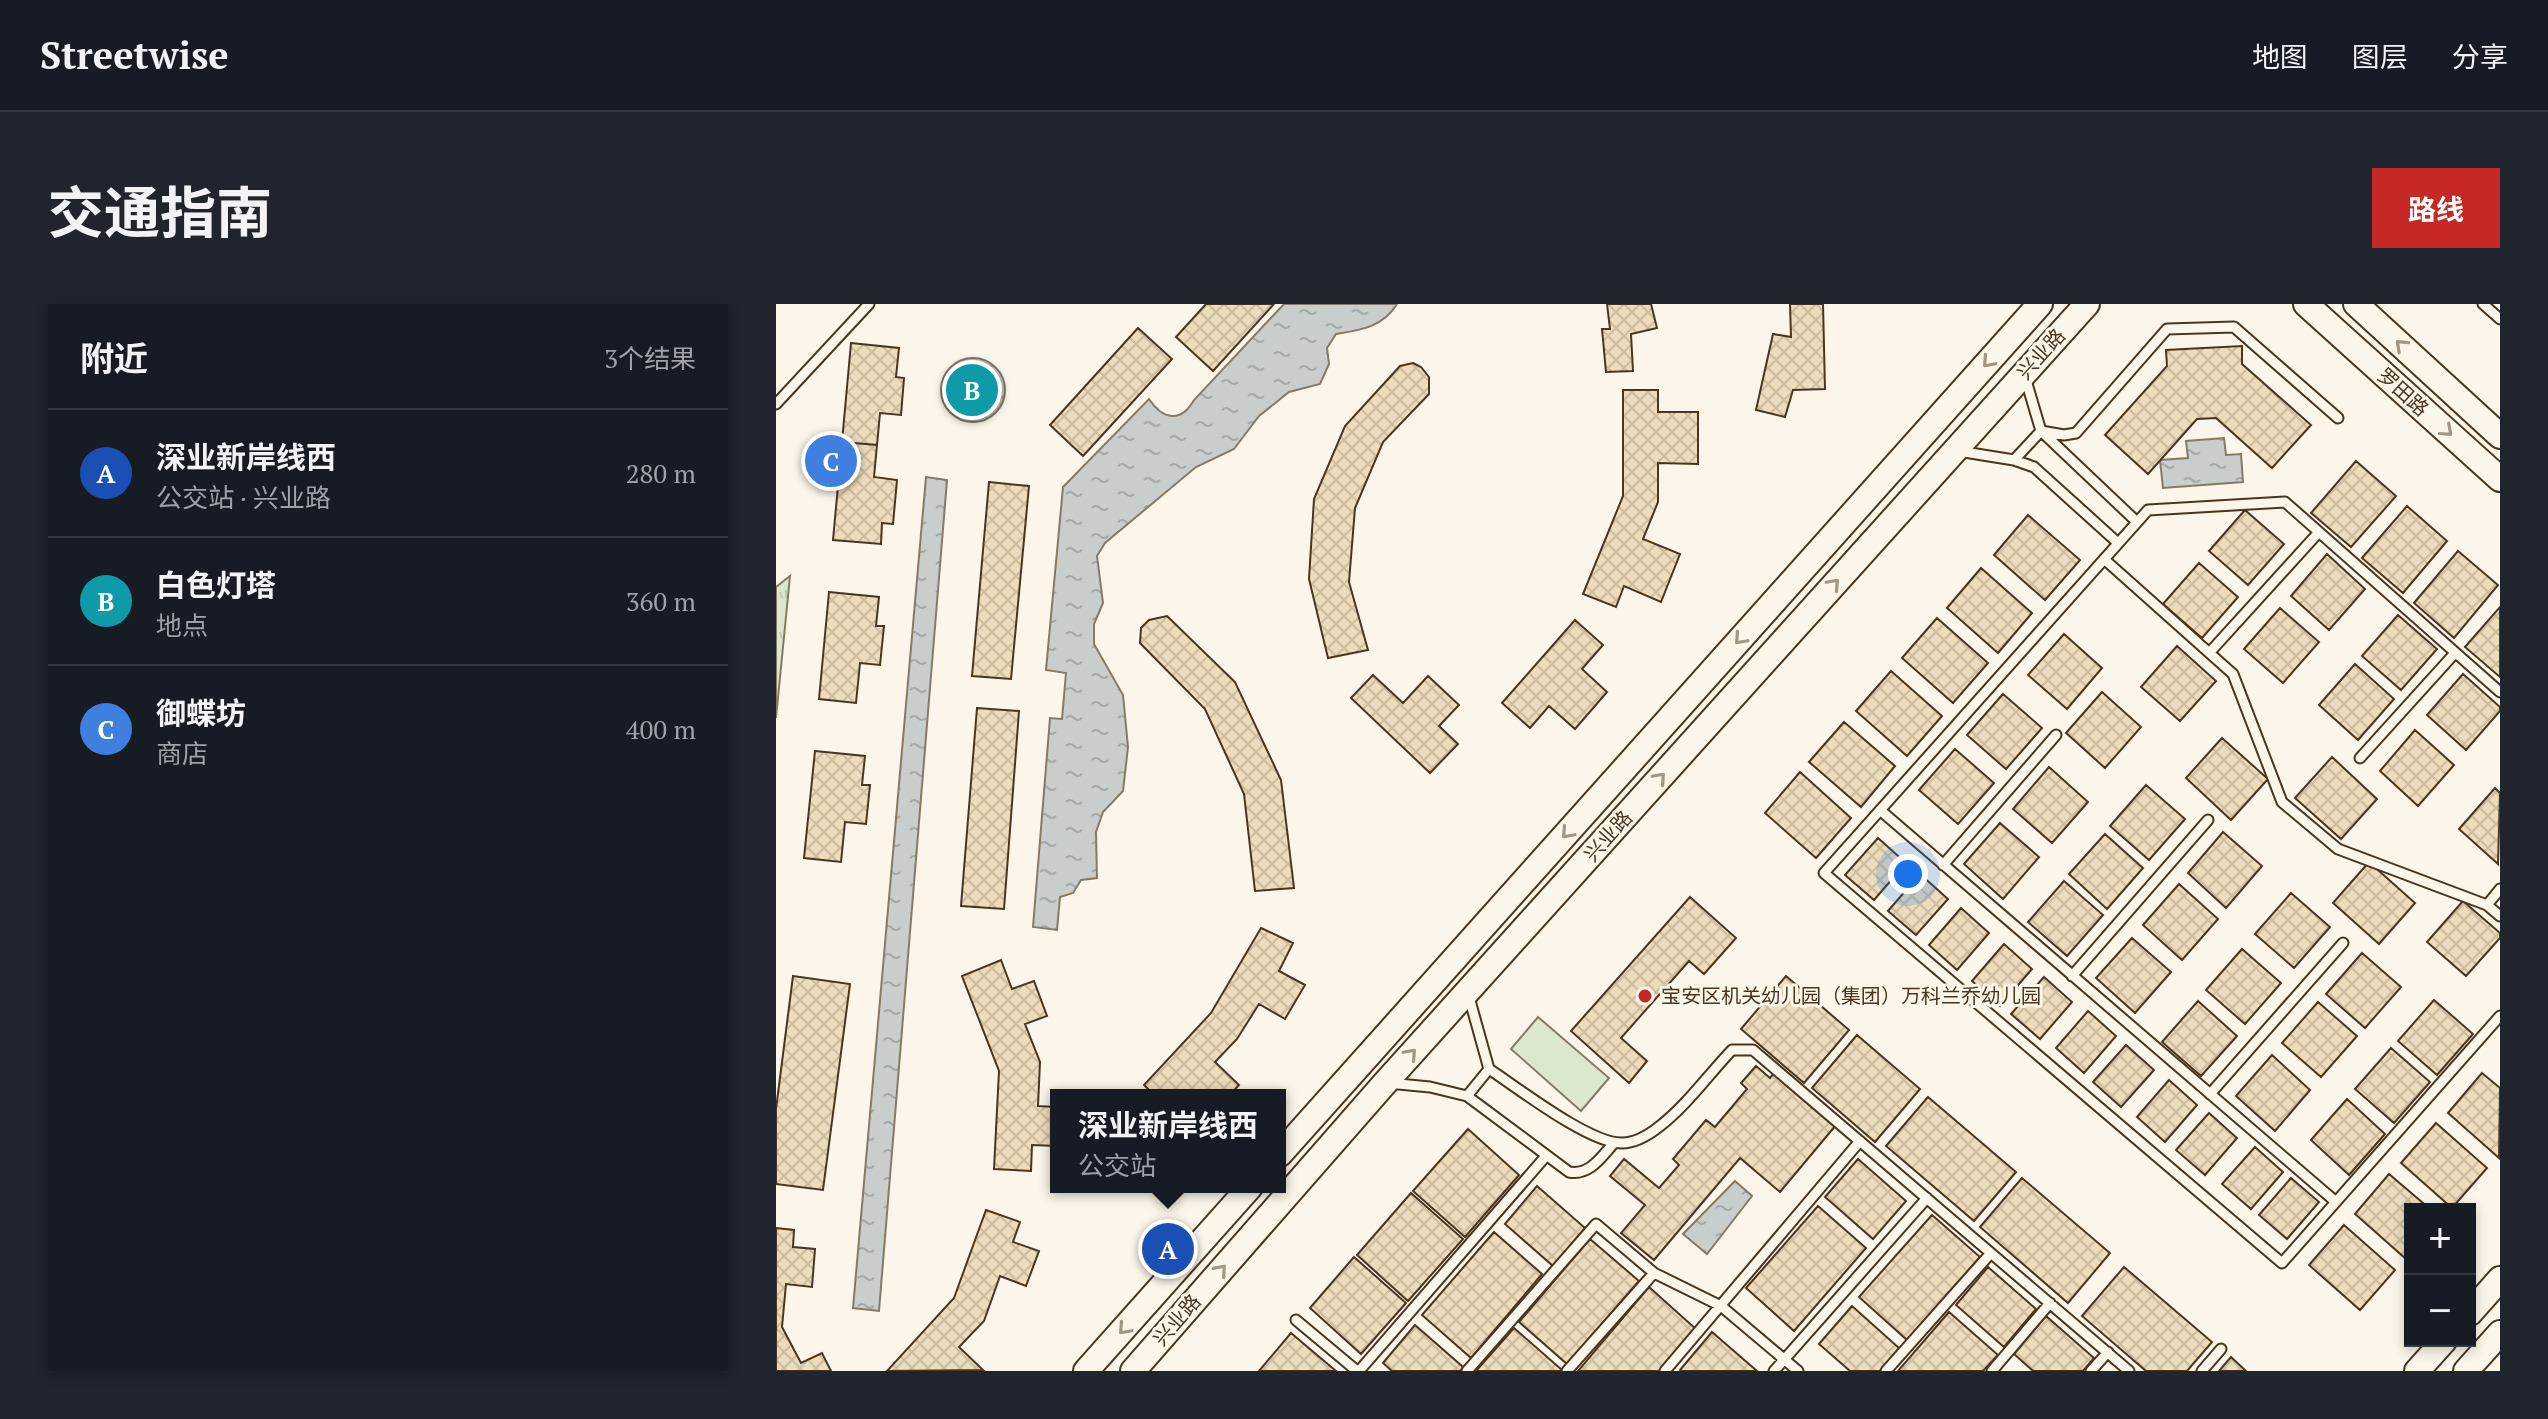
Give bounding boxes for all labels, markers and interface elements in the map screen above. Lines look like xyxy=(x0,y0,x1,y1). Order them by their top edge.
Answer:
text: Streetwise xyxy=(40,30,229,80)
text: 地图 xyxy=(2252,38,2308,75)
text: 图层 xyxy=(2352,38,2408,75)
text: 分享 xyxy=(2452,38,2508,75)
button: 路线 xyxy=(2372,168,2500,248)
text: 交通指南 xyxy=(48,175,272,249)
street label: 兴业路 xyxy=(2011,322,2071,385)
text: 附近 xyxy=(80,336,148,381)
text: 3个结果 xyxy=(604,341,696,375)
one-way arrow xyxy=(2396,341,2411,355)
one-way arrow xyxy=(1983,353,1998,368)
pin: B xyxy=(946,360,998,420)
street label: 罗田路 xyxy=(2372,362,2435,422)
one-way arrow xyxy=(2437,422,2452,436)
pin: C xyxy=(805,431,857,491)
text: 深业新岸线西 xyxy=(156,437,336,477)
text: A xyxy=(97,456,115,490)
text: 280 m xyxy=(626,456,696,490)
text: 公交站 · 兴业路 xyxy=(156,480,331,514)
text: 白色灯塔 xyxy=(156,565,276,605)
one-way arrow xyxy=(1824,579,1839,594)
text: B xyxy=(98,584,114,618)
text: 360 m xyxy=(626,584,696,618)
text: 地点 xyxy=(156,608,208,642)
one-way arrow xyxy=(1735,630,1750,645)
text: 御蝶坊 xyxy=(156,693,246,733)
text: C xyxy=(98,712,114,746)
text: 400 m xyxy=(626,712,696,746)
text: 商店 xyxy=(156,736,208,770)
one-way arrow xyxy=(1650,772,1665,787)
street label: 兴业路 xyxy=(1578,804,1638,867)
one-way arrow xyxy=(1562,824,1576,839)
your location xyxy=(1888,854,1928,894)
place label: 宝安区机关幼儿园（集团）万科兰乔幼儿园 xyxy=(1661,982,2041,1009)
marker: 宝安区机关幼儿园（集团）万科兰乔幼儿园 xyxy=(1636,987,1654,1005)
one-way arrow xyxy=(1402,1049,1416,1064)
popup xyxy=(1050,1089,1286,1193)
text: 深业新岸线西 xyxy=(1078,1105,1258,1145)
text: 公交站 xyxy=(1078,1148,1156,1182)
map controls xyxy=(2404,1203,2476,1347)
button: + xyxy=(2404,1203,2476,1275)
pin: A xyxy=(1142,1219,1194,1279)
one-way arrow xyxy=(1211,1265,1226,1280)
button: − xyxy=(2404,1275,2476,1347)
street label: 兴业路 xyxy=(1147,1288,1206,1351)
one-way arrow xyxy=(1119,1319,1133,1334)

